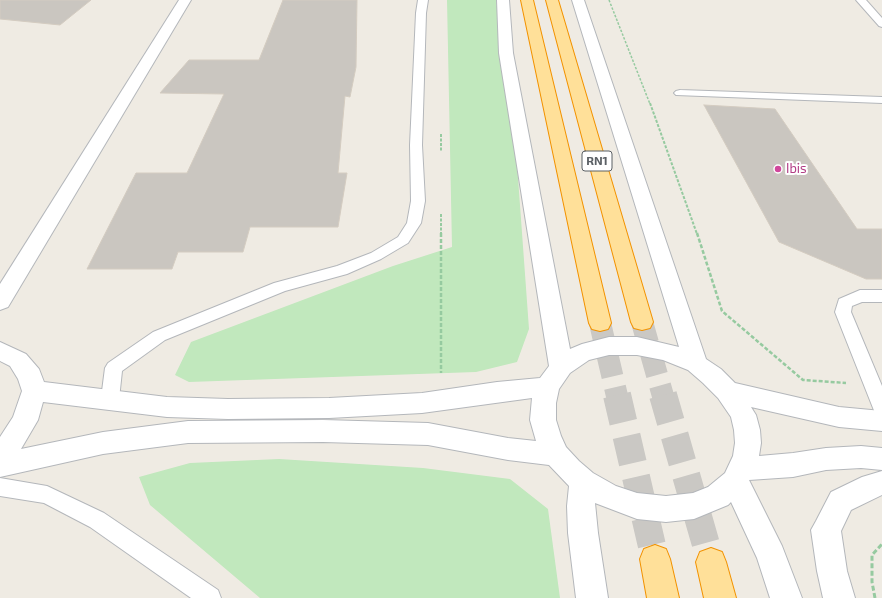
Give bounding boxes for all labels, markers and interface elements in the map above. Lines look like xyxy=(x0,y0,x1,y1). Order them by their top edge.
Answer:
road number: RN1 xyxy=(582,151,612,171)
place label: Ibis xyxy=(786,161,807,177)
marker: Ibis xyxy=(773,164,783,174)

